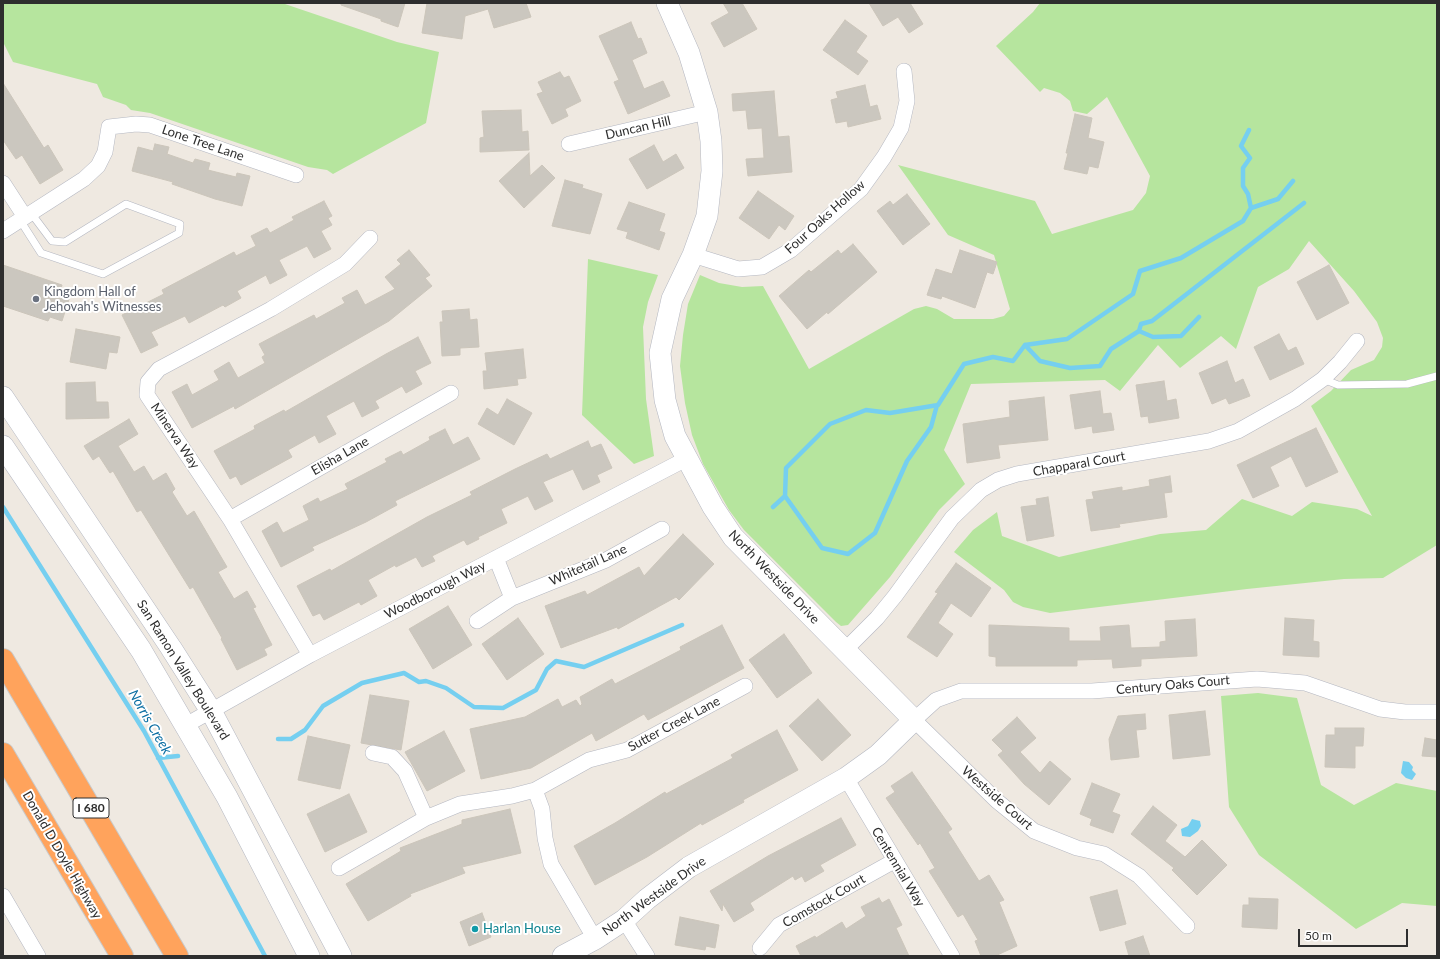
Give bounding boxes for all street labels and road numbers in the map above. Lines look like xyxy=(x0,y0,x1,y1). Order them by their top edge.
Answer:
street label: Duncan Hill xyxy=(604,113,672,143)
street label: Lone Tree Lane xyxy=(160,122,246,164)
street label: Four Oaks Hollow xyxy=(782,177,868,257)
street label: Minerva Way xyxy=(147,400,203,472)
street label: Elisha Lane xyxy=(309,433,371,479)
street label: Chapparal Court xyxy=(1032,448,1126,480)
street label: North Westside Drive xyxy=(725,527,823,627)
street label: Whitetail Lane xyxy=(547,541,629,589)
street label: Woodborough Way xyxy=(382,558,488,622)
street label: San Ramon Valley Boulevard xyxy=(134,597,232,743)
street label: Century Oaks Court xyxy=(1115,672,1231,698)
street label: Sutter Creek Lane xyxy=(625,693,723,755)
street label: Westside Court xyxy=(958,763,1036,833)
street label: Donald D Doyle Highway xyxy=(19,788,105,922)
road number: I 680 xyxy=(73,798,109,818)
street label: Centennial Way xyxy=(868,824,928,910)
street label: North Westside Drive xyxy=(599,853,709,939)
street label: Comstock Court xyxy=(780,871,868,931)

